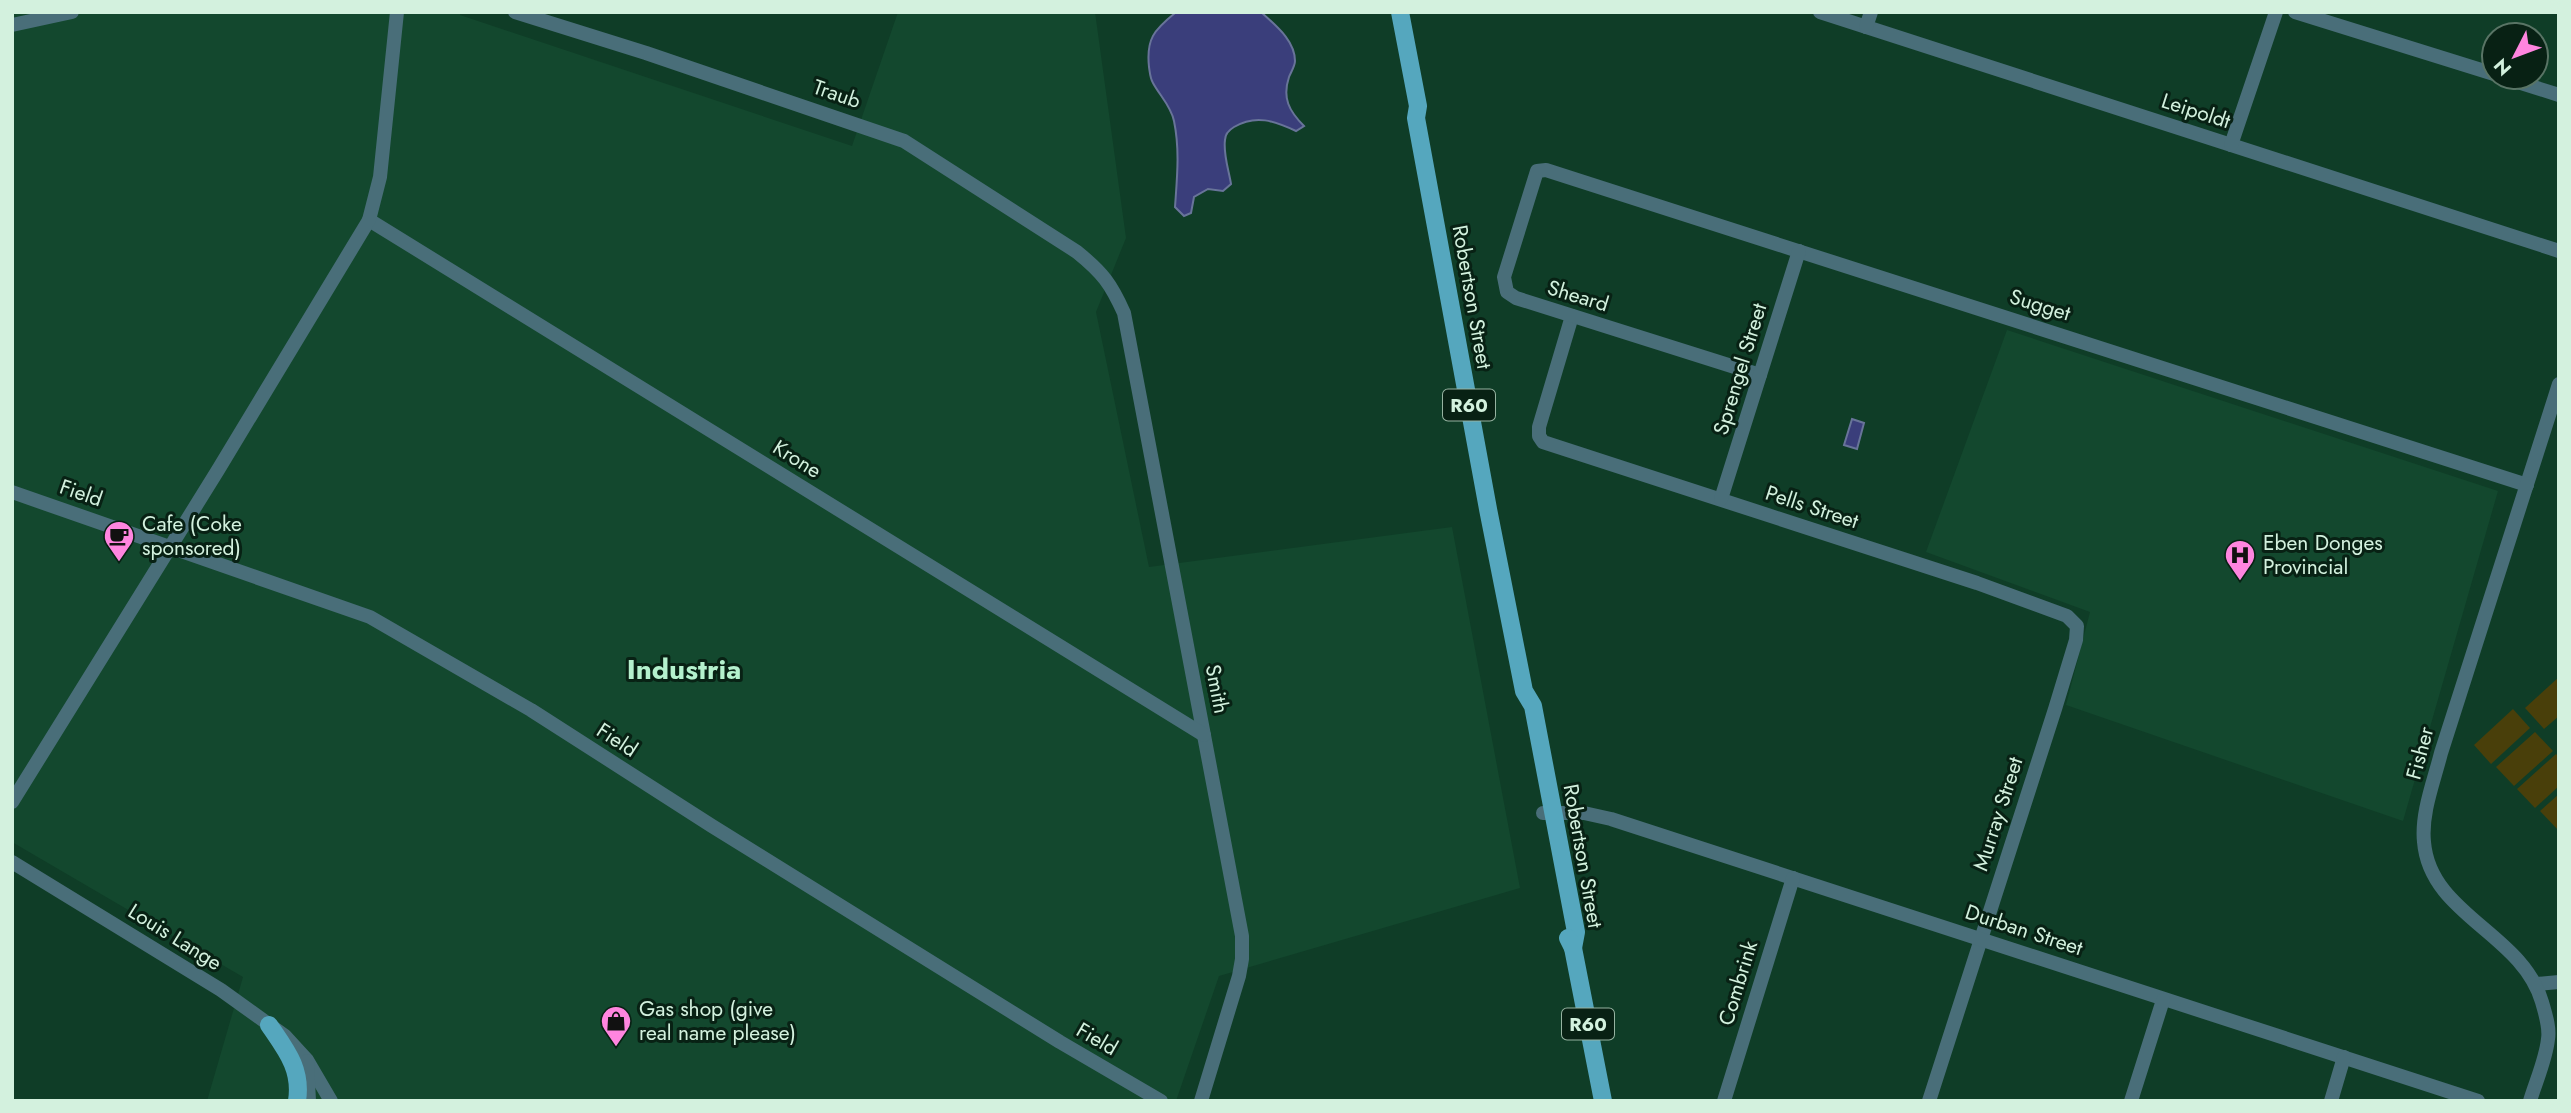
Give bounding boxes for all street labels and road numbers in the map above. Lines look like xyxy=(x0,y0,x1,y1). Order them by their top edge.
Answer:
street label: Traub xyxy=(809,72,865,116)
street label: Leipoldt xyxy=(2158,86,2234,136)
street label: Robertson Street xyxy=(1445,223,1499,371)
street label: Sheard xyxy=(1544,273,1612,319)
street label: Sugget xyxy=(2006,282,2074,328)
street label: Sprengel Street xyxy=(1706,299,1774,439)
road number: R60 xyxy=(1443,390,1495,420)
street label: Krone xyxy=(767,432,827,486)
street label: Field xyxy=(56,472,106,514)
street label: Pells Street xyxy=(1762,478,1862,536)
street label: Smith xyxy=(1198,662,1236,716)
street label: Field xyxy=(591,716,643,764)
street label: Fisher xyxy=(2399,723,2442,783)
street label: Murray Street xyxy=(1965,753,2031,875)
street label: Robertson Street xyxy=(1556,782,1610,930)
street label: Louis Lange xyxy=(122,896,228,978)
street label: Durban Street xyxy=(1961,897,2087,963)
street label: Combrink xyxy=(1711,936,1765,1029)
road number: R60 xyxy=(1562,1008,1614,1040)
street label: Field xyxy=(1071,1015,1123,1063)

